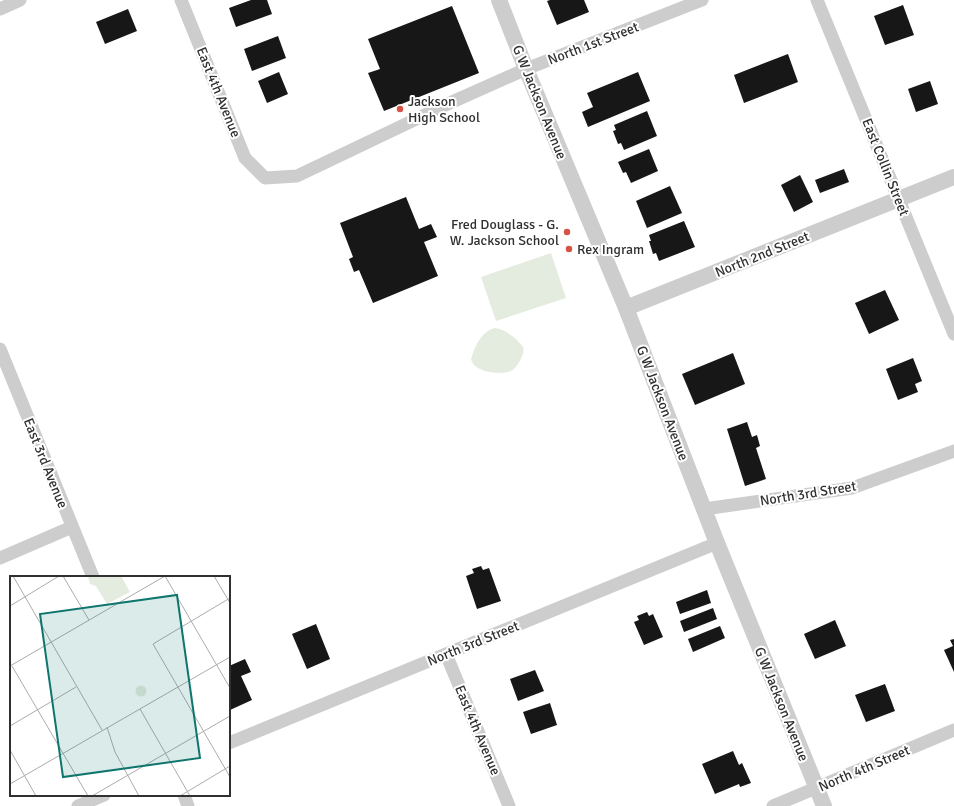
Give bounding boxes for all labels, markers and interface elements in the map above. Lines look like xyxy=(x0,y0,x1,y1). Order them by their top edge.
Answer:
street label: North 1st Street xyxy=(545,18,641,69)
street label: G W Jackson Avenue xyxy=(509,43,570,162)
street label: East 4th Avenue xyxy=(193,45,244,140)
place label: Jackson High School xyxy=(408,93,480,126)
marker: Jackson High School xyxy=(395,104,405,114)
street label: East Collin Street xyxy=(858,116,913,219)
place label: Fred Douglass - G. W. Jackson School xyxy=(450,216,559,249)
marker: Fred Douglass - G. W. Jackson School xyxy=(562,227,572,237)
street label: North 2nd Street xyxy=(713,228,812,281)
place label: Rex Ingram xyxy=(577,241,644,258)
marker: Rex Ingram xyxy=(564,244,574,254)
street label: G W Jackson Avenue xyxy=(633,343,692,463)
street label: East 3rd Avenue xyxy=(20,416,71,511)
street label: North 3rd Street xyxy=(759,477,858,510)
inset map xyxy=(10,576,230,796)
street label: North 3rd Street xyxy=(425,617,522,670)
street label: G W Jackson Avenue xyxy=(751,645,812,764)
street label: East 4th Avenue xyxy=(451,683,504,778)
street label: North 4th Street xyxy=(816,742,912,795)

